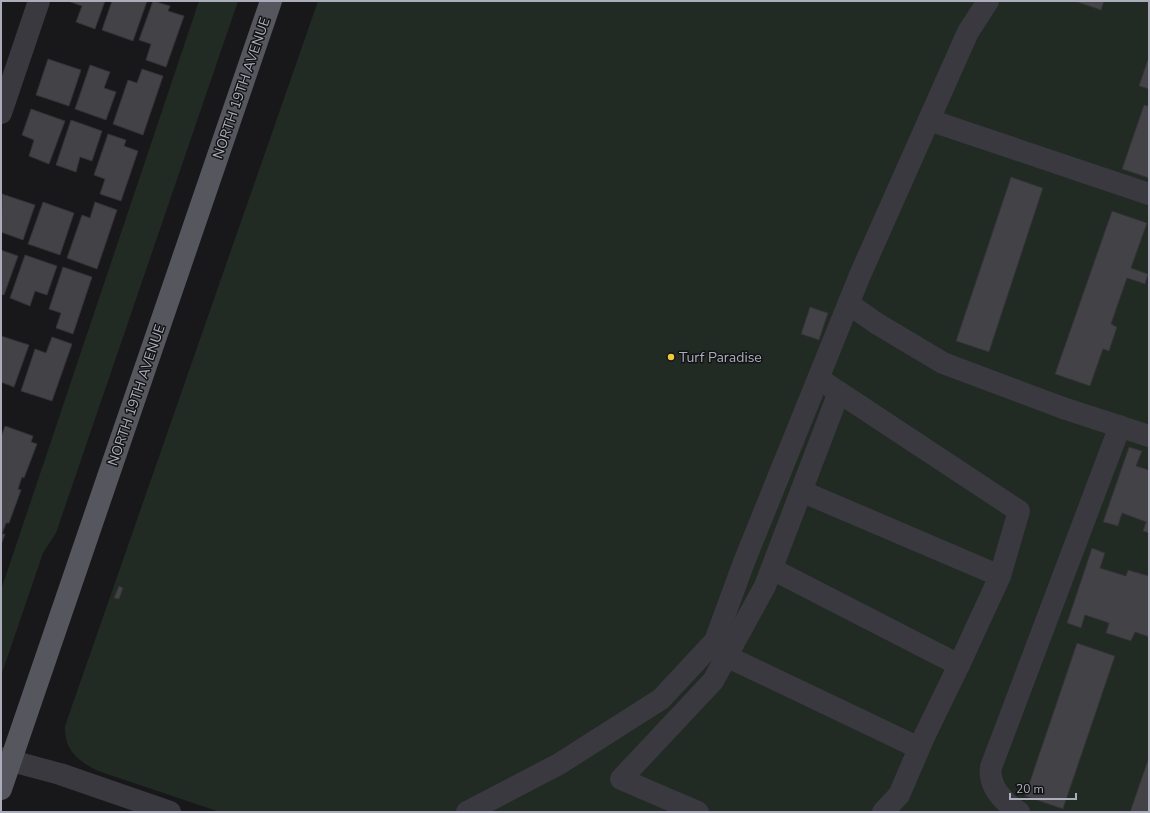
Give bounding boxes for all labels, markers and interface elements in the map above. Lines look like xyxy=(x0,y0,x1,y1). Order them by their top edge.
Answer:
street label: NORTH 19TH AVENUE xyxy=(208,15,275,161)
street label: NORTH 19TH AVENUE xyxy=(103,322,170,468)
place label: Turf Paradise xyxy=(679,348,762,367)
marker: Turf Paradise xyxy=(666,352,676,362)
scale bar xyxy=(1010,775,1076,801)
text: 20 m xyxy=(1016,781,1044,797)

